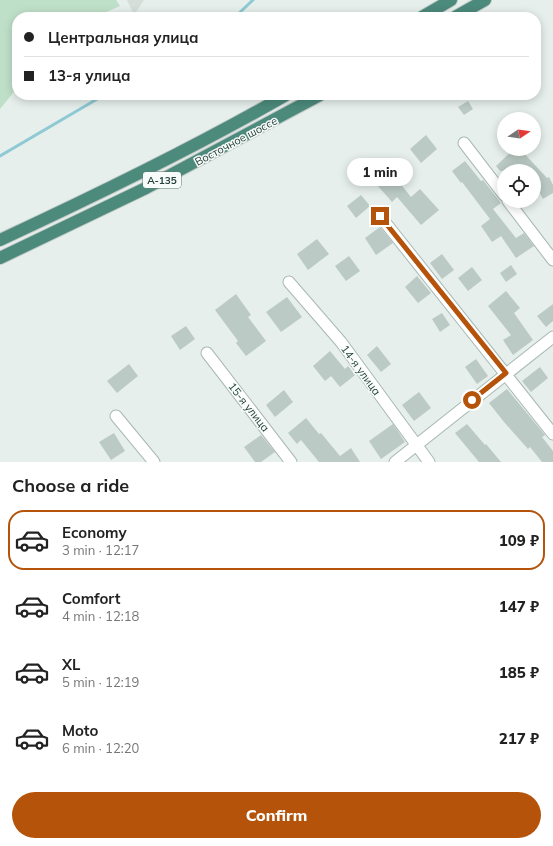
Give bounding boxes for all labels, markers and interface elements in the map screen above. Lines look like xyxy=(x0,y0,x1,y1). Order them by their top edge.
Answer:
text: Центральная улица xyxy=(48,28,199,47)
text: 13-я улица xyxy=(48,66,131,85)
north arrow xyxy=(497,112,541,156)
map controls xyxy=(497,112,541,208)
street label: Восточное шоссе xyxy=(192,113,280,169)
callout: 1 min xyxy=(347,158,413,186)
text: 1 min xyxy=(363,164,397,180)
button: locate xyxy=(497,164,541,208)
road number: А-135 xyxy=(143,172,181,188)
route end xyxy=(371,207,389,225)
street label: 14-я улица xyxy=(338,342,384,398)
street label: 15-я улица xyxy=(225,379,273,435)
route start xyxy=(463,391,481,409)
text: Choose a ride xyxy=(12,474,129,497)
icon: car xyxy=(14,522,50,558)
text: Economy xyxy=(62,523,127,542)
text: 109 ₽ xyxy=(499,531,539,550)
text: 3 min · 12:17 xyxy=(62,542,139,558)
icon: car xyxy=(14,588,50,624)
text: Comfort xyxy=(62,589,120,608)
text: 147 ₽ xyxy=(499,597,539,616)
text: 4 min · 12:18 xyxy=(62,608,139,624)
icon: car xyxy=(14,654,50,690)
text: XL xyxy=(62,655,80,674)
text: 185 ₽ xyxy=(499,663,539,682)
text: 5 min · 12:19 xyxy=(62,674,139,690)
icon: car xyxy=(14,720,50,756)
text: Moto xyxy=(62,721,98,740)
text: 217 ₽ xyxy=(499,729,539,748)
text: 6 min · 12:20 xyxy=(62,740,139,756)
button: Confirm xyxy=(12,792,541,838)

